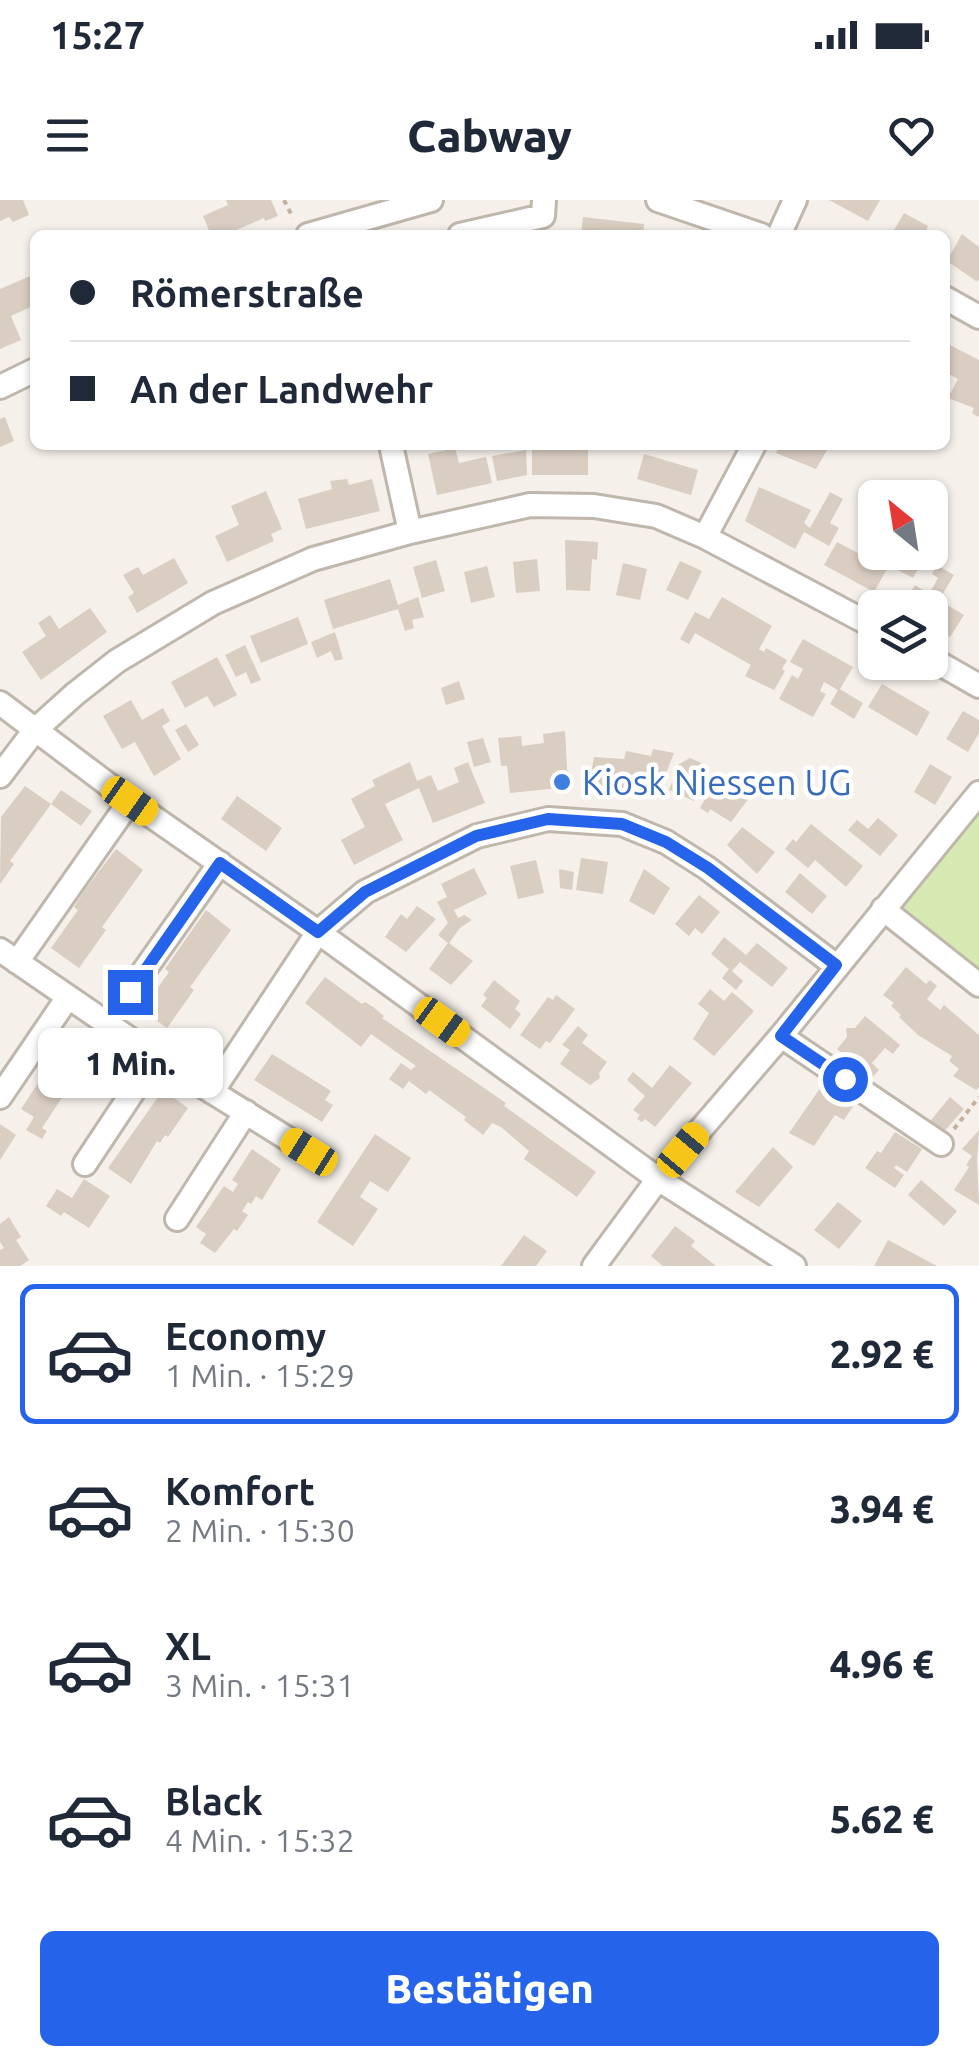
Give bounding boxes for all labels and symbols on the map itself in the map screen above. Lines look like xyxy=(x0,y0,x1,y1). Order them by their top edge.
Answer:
north arrow xyxy=(858,480,948,570)
place label: Kiosk Niessen UG xyxy=(582,762,852,802)
marker: Kiosk Niessen UG xyxy=(551,771,573,793)
car xyxy=(97,772,163,830)
route end xyxy=(108,970,153,1015)
car xyxy=(409,992,475,1052)
callout: 1 Min. xyxy=(38,1027,222,1097)
route start xyxy=(823,1057,868,1102)
car xyxy=(652,1117,714,1183)
car xyxy=(276,1123,342,1181)

